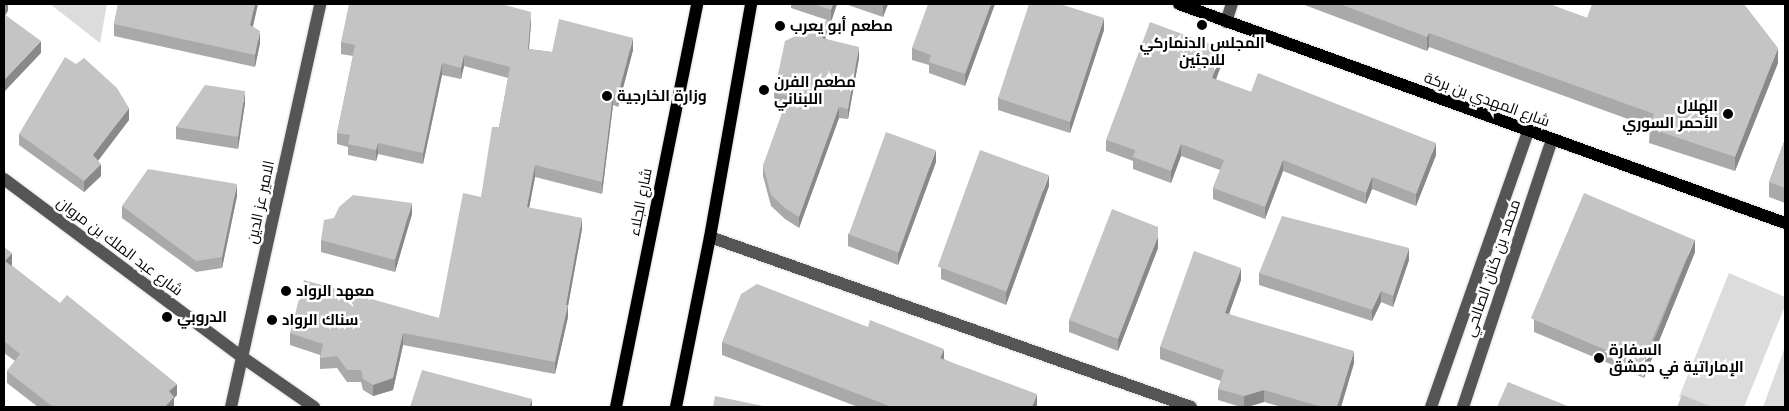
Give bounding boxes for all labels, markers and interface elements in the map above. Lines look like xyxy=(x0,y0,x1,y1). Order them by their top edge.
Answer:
place label: مطعم أبو يعرب xyxy=(790,17,893,35)
marker: المجلس الدنماركي للاجئين xyxy=(1196,19,1208,31)
marker: مطعم أبو يعرب xyxy=(774,20,786,32)
place label: المجلس الدنماركي للاجئين xyxy=(1139,33,1265,68)
street label: شارع المهدي بن بركة xyxy=(1422,68,1552,130)
place label: مطعم الفرن اللبناني xyxy=(774,72,856,107)
marker: مطعم الفرن اللبناني xyxy=(758,84,770,96)
place label: وزارة الخارجية xyxy=(617,87,707,105)
marker: وزارة الخارجية xyxy=(601,90,613,102)
place label: الهلال الأحمر السوري xyxy=(1622,96,1718,131)
marker: الهلال الأحمر السوري xyxy=(1722,108,1734,120)
street label: الامير عز الدين xyxy=(242,159,278,245)
street label: شارع الجلاء xyxy=(625,167,655,237)
street label: شارع عبد الملك بن مروان xyxy=(53,193,187,299)
street label: محمد بن كنان الصالحي xyxy=(1460,197,1524,339)
place label: معهد الرواد xyxy=(296,282,374,300)
marker: معهد الرواد xyxy=(280,285,292,297)
place label: الدروبي xyxy=(177,308,227,326)
marker: الدروبي xyxy=(161,311,173,323)
place label: سناك الرواد xyxy=(282,311,358,329)
marker: سناك الرواد xyxy=(266,314,278,326)
place label: السفارة الإماراتية في دمشق xyxy=(1609,340,1744,375)
marker: السفارة الإماراتية في دمشق xyxy=(1593,352,1605,364)

